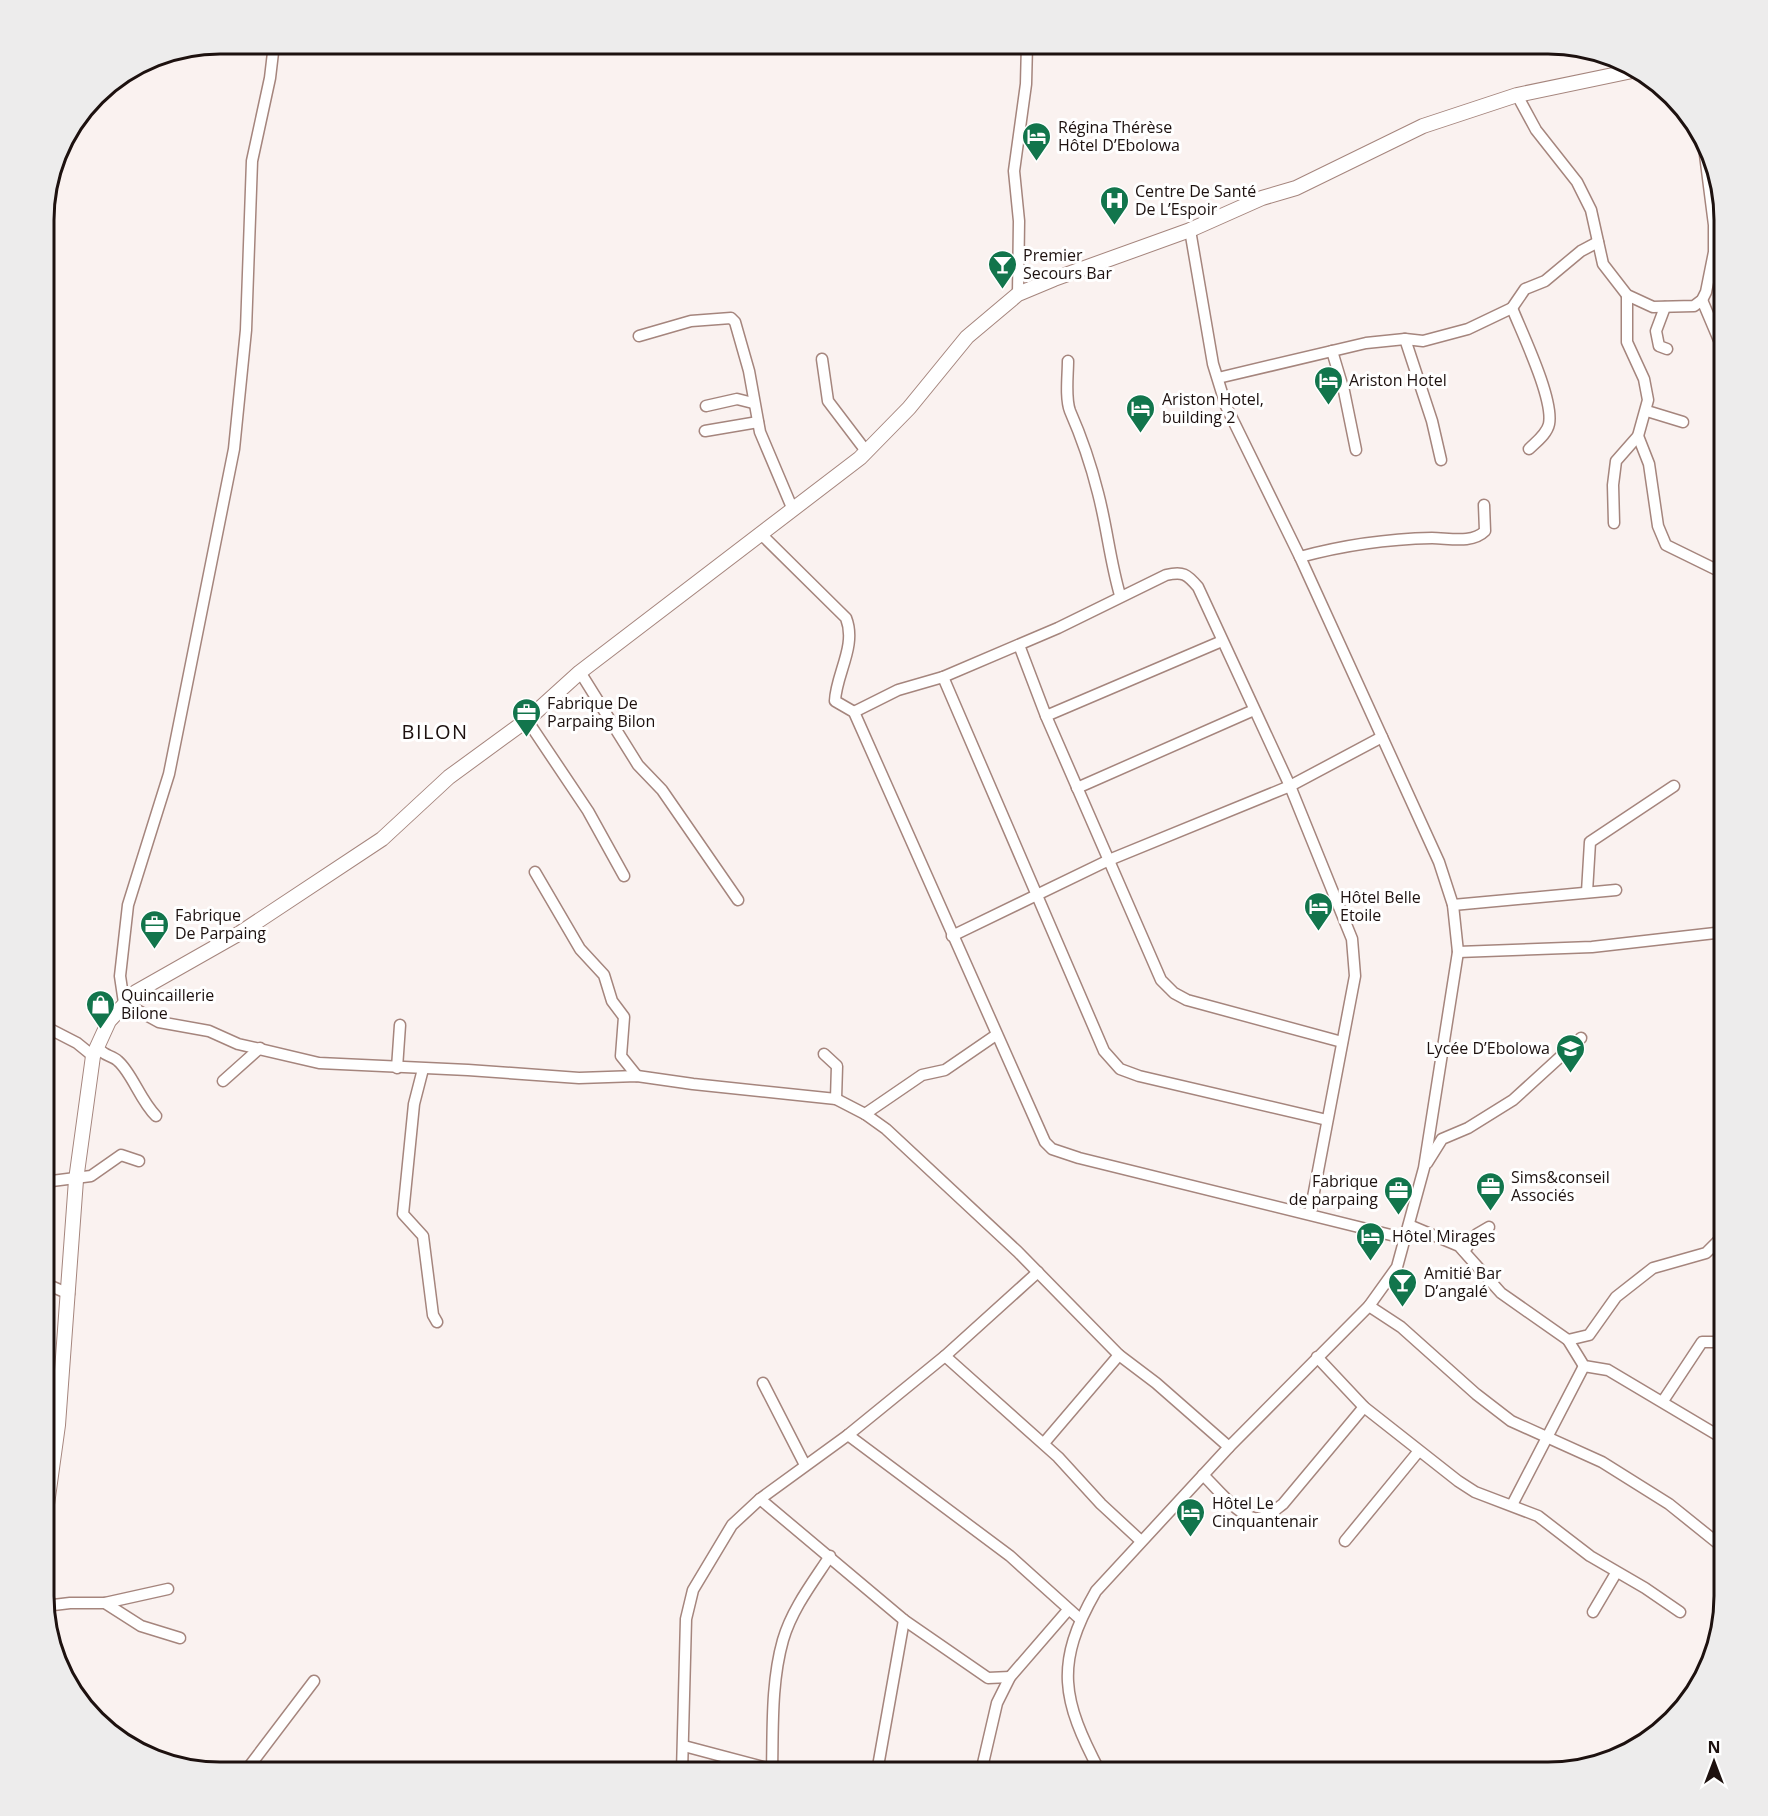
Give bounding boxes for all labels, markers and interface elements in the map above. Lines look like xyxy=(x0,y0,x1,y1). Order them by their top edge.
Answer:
place label: Régina Thérèse Hôtel D’Ebolowa xyxy=(1058,116,1180,156)
hotel icon: Régina Thérèse Hôtel D’Ebolowa xyxy=(1021,120,1053,162)
place label: Centre De Santé De L’Espoir xyxy=(1135,180,1256,220)
hospital icon: Centre De Santé De L’Espoir xyxy=(1098,184,1130,226)
place label: Premier Secours Bar xyxy=(1023,244,1112,284)
bar icon: Premier Secours Bar xyxy=(986,248,1018,290)
hotel icon: Ariston Hotel xyxy=(1312,364,1344,406)
place label: Ariston Hotel xyxy=(1349,369,1447,391)
place label: Ariston Hotel, building 2 xyxy=(1162,388,1264,428)
hotel icon: Ariston Hotel, building 2 xyxy=(1125,392,1157,434)
place label: Fabrique De Parpaing Bilon xyxy=(547,692,655,732)
office icon: Fabrique De Parpaing Bilon xyxy=(510,696,542,738)
district label: BILON xyxy=(401,718,469,745)
place label: Hôtel Belle Etoile xyxy=(1340,886,1421,926)
hotel icon: Hôtel Belle Etoile xyxy=(1303,890,1335,932)
place label: Fabrique De Parpaing xyxy=(175,904,266,944)
office icon: Fabrique De Parpaing xyxy=(138,908,170,950)
place label: Quincaillerie Bilone xyxy=(121,984,214,1024)
shop icon: Quincaillerie Bilone xyxy=(84,988,116,1030)
school or university icon: Lycée D’Ebolowa xyxy=(1555,1032,1587,1074)
place label: Lycée D’Ebolowa xyxy=(1426,1037,1550,1059)
place label: Sims&conseil Associés xyxy=(1511,1166,1610,1206)
place label: Fabrique de parpaing xyxy=(1289,1170,1378,1210)
office icon: Sims&conseil Associés xyxy=(1474,1170,1506,1212)
office icon: Fabrique de parpaing xyxy=(1383,1174,1415,1216)
hotel icon: Hôtel Mirages xyxy=(1355,1220,1387,1262)
place label: Hôtel Mirages xyxy=(1392,1225,1495,1247)
place label: Amitié Bar D’angalé xyxy=(1424,1262,1502,1302)
bar icon: Amitié Bar D’angalé xyxy=(1387,1266,1419,1308)
place label: Hôtel Le Cinquantenair xyxy=(1212,1492,1319,1532)
hotel icon: Hôtel Le Cinquantenair xyxy=(1175,1496,1207,1538)
north arrow xyxy=(1684,1732,1744,1792)
text: N xyxy=(1707,1736,1721,1758)

